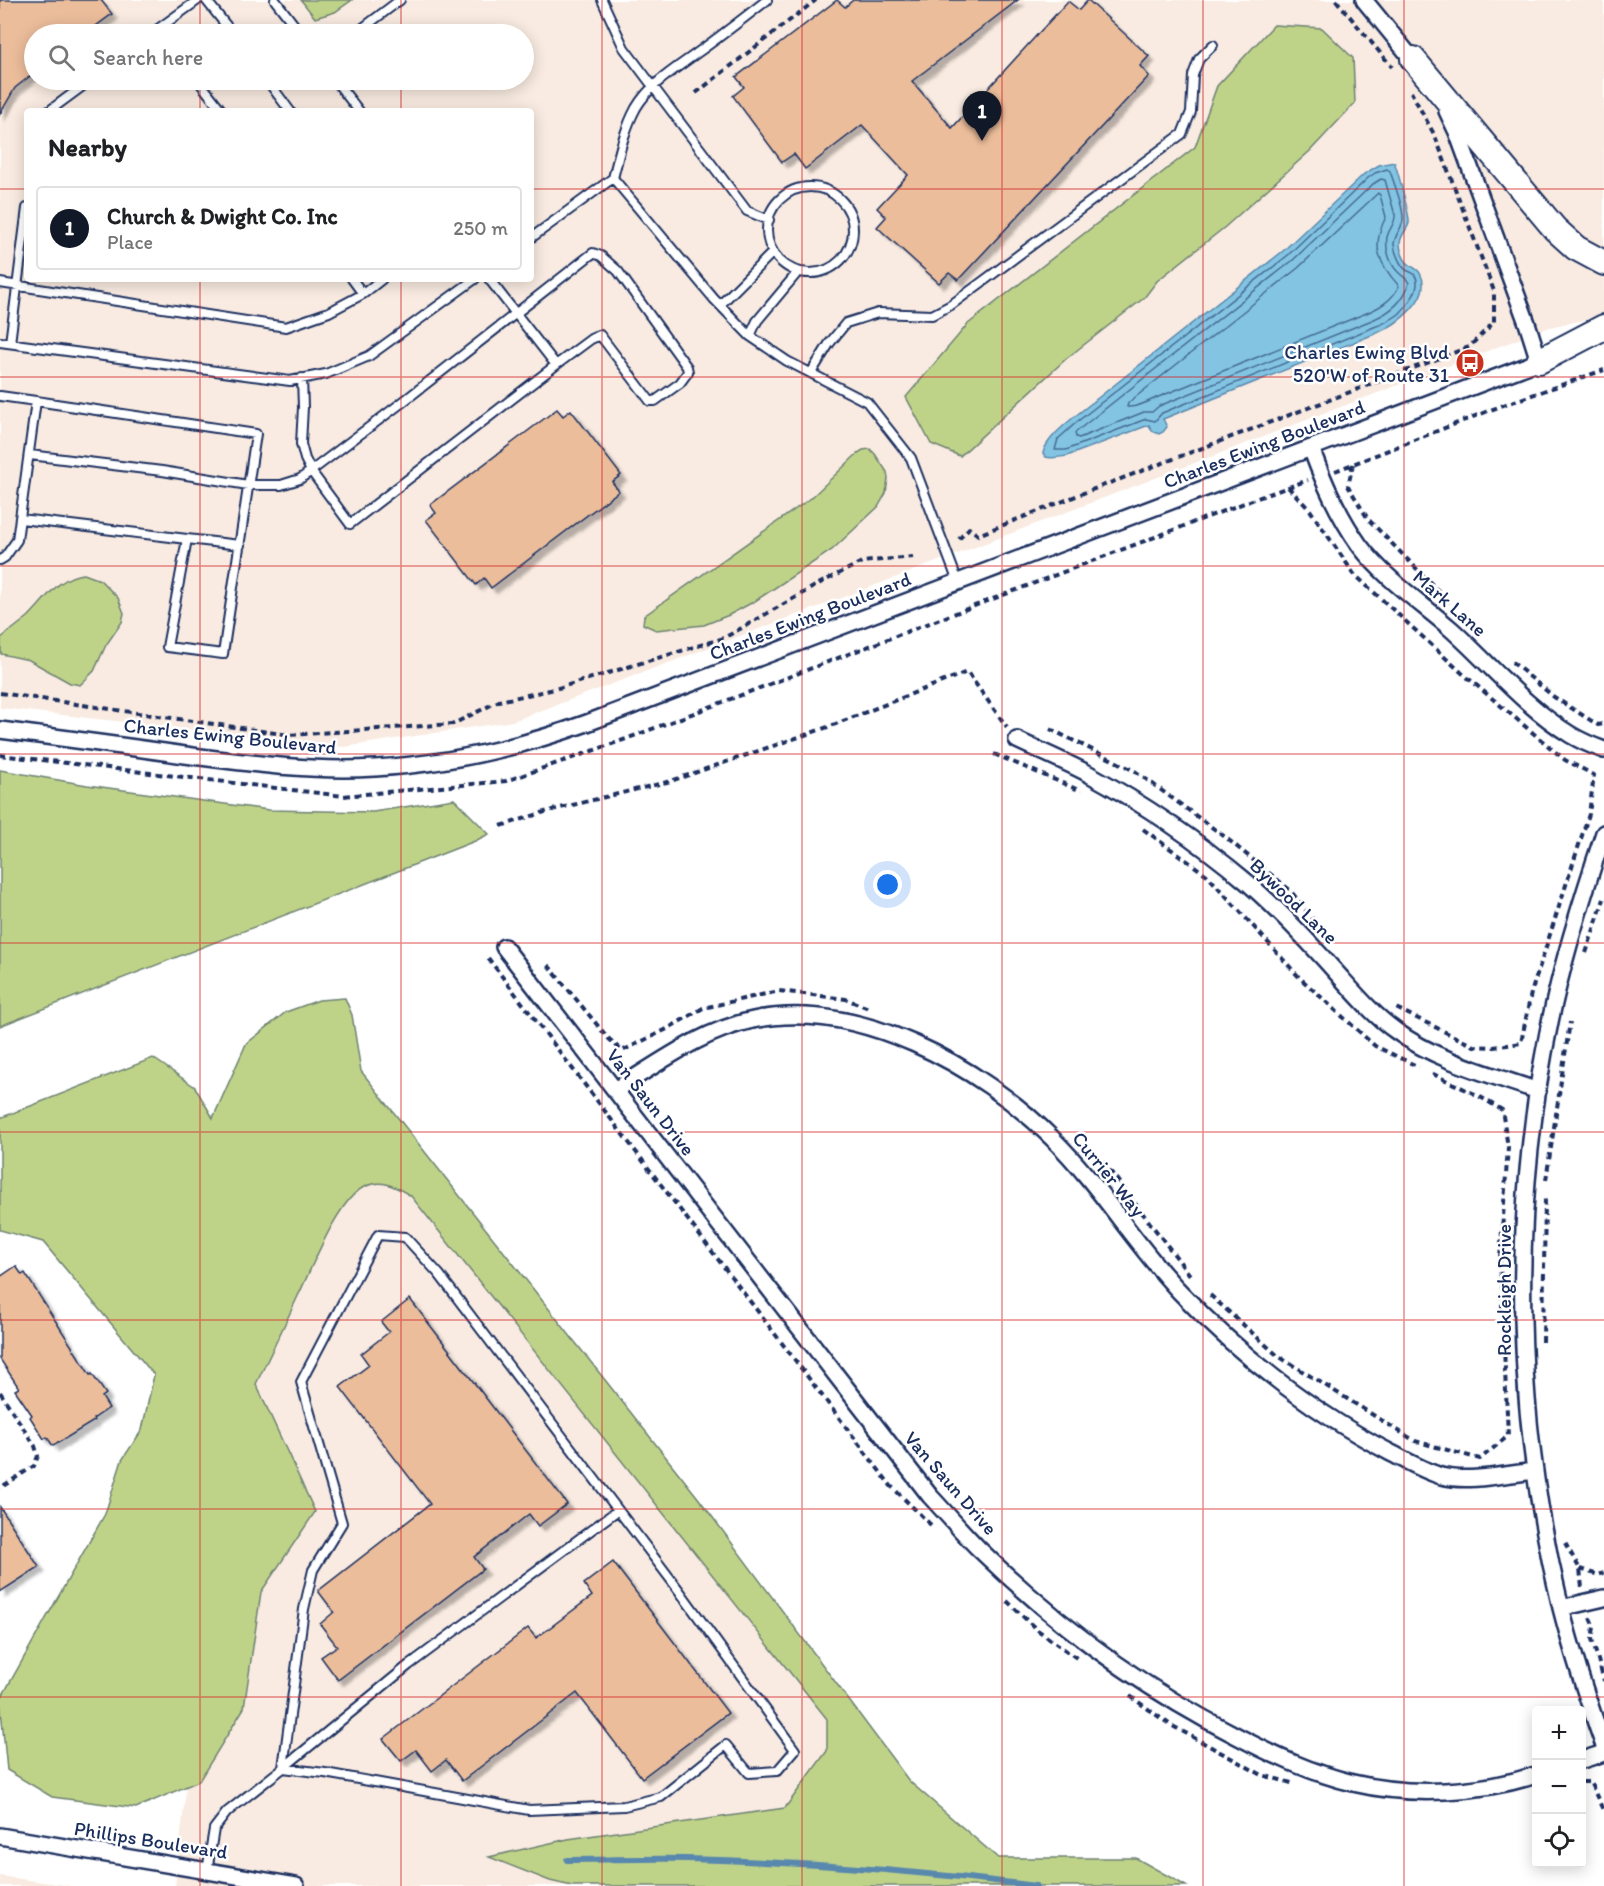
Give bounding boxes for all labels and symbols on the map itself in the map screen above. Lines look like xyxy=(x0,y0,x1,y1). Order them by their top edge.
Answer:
pin: 1 xyxy=(962,92,1002,141)
place label: Charles Ewing Blvd 520'W of Route 31 xyxy=(1284,340,1449,387)
bus stop icon: Charles Ewing Blvd 520'W of Route 31 xyxy=(1454,347,1486,379)
street label: Charles Ewing Boulevard xyxy=(1160,394,1368,493)
street label: Mark Lane xyxy=(1408,565,1492,641)
street label: Charles Ewing Boulevard xyxy=(706,566,914,665)
street label: Charles Ewing Boulevard xyxy=(122,713,338,759)
street label: Bywood Lane xyxy=(1245,853,1343,949)
your location xyxy=(873,870,902,899)
street label: Van Saun Drive xyxy=(602,1044,700,1160)
street label: Currier Way xyxy=(1067,1127,1151,1222)
street label: Rockleigh Drive xyxy=(1492,1224,1516,1356)
street label: Van Saun Drive xyxy=(899,1426,1003,1540)
street label: Phillips Boulevard xyxy=(73,1816,230,1864)

